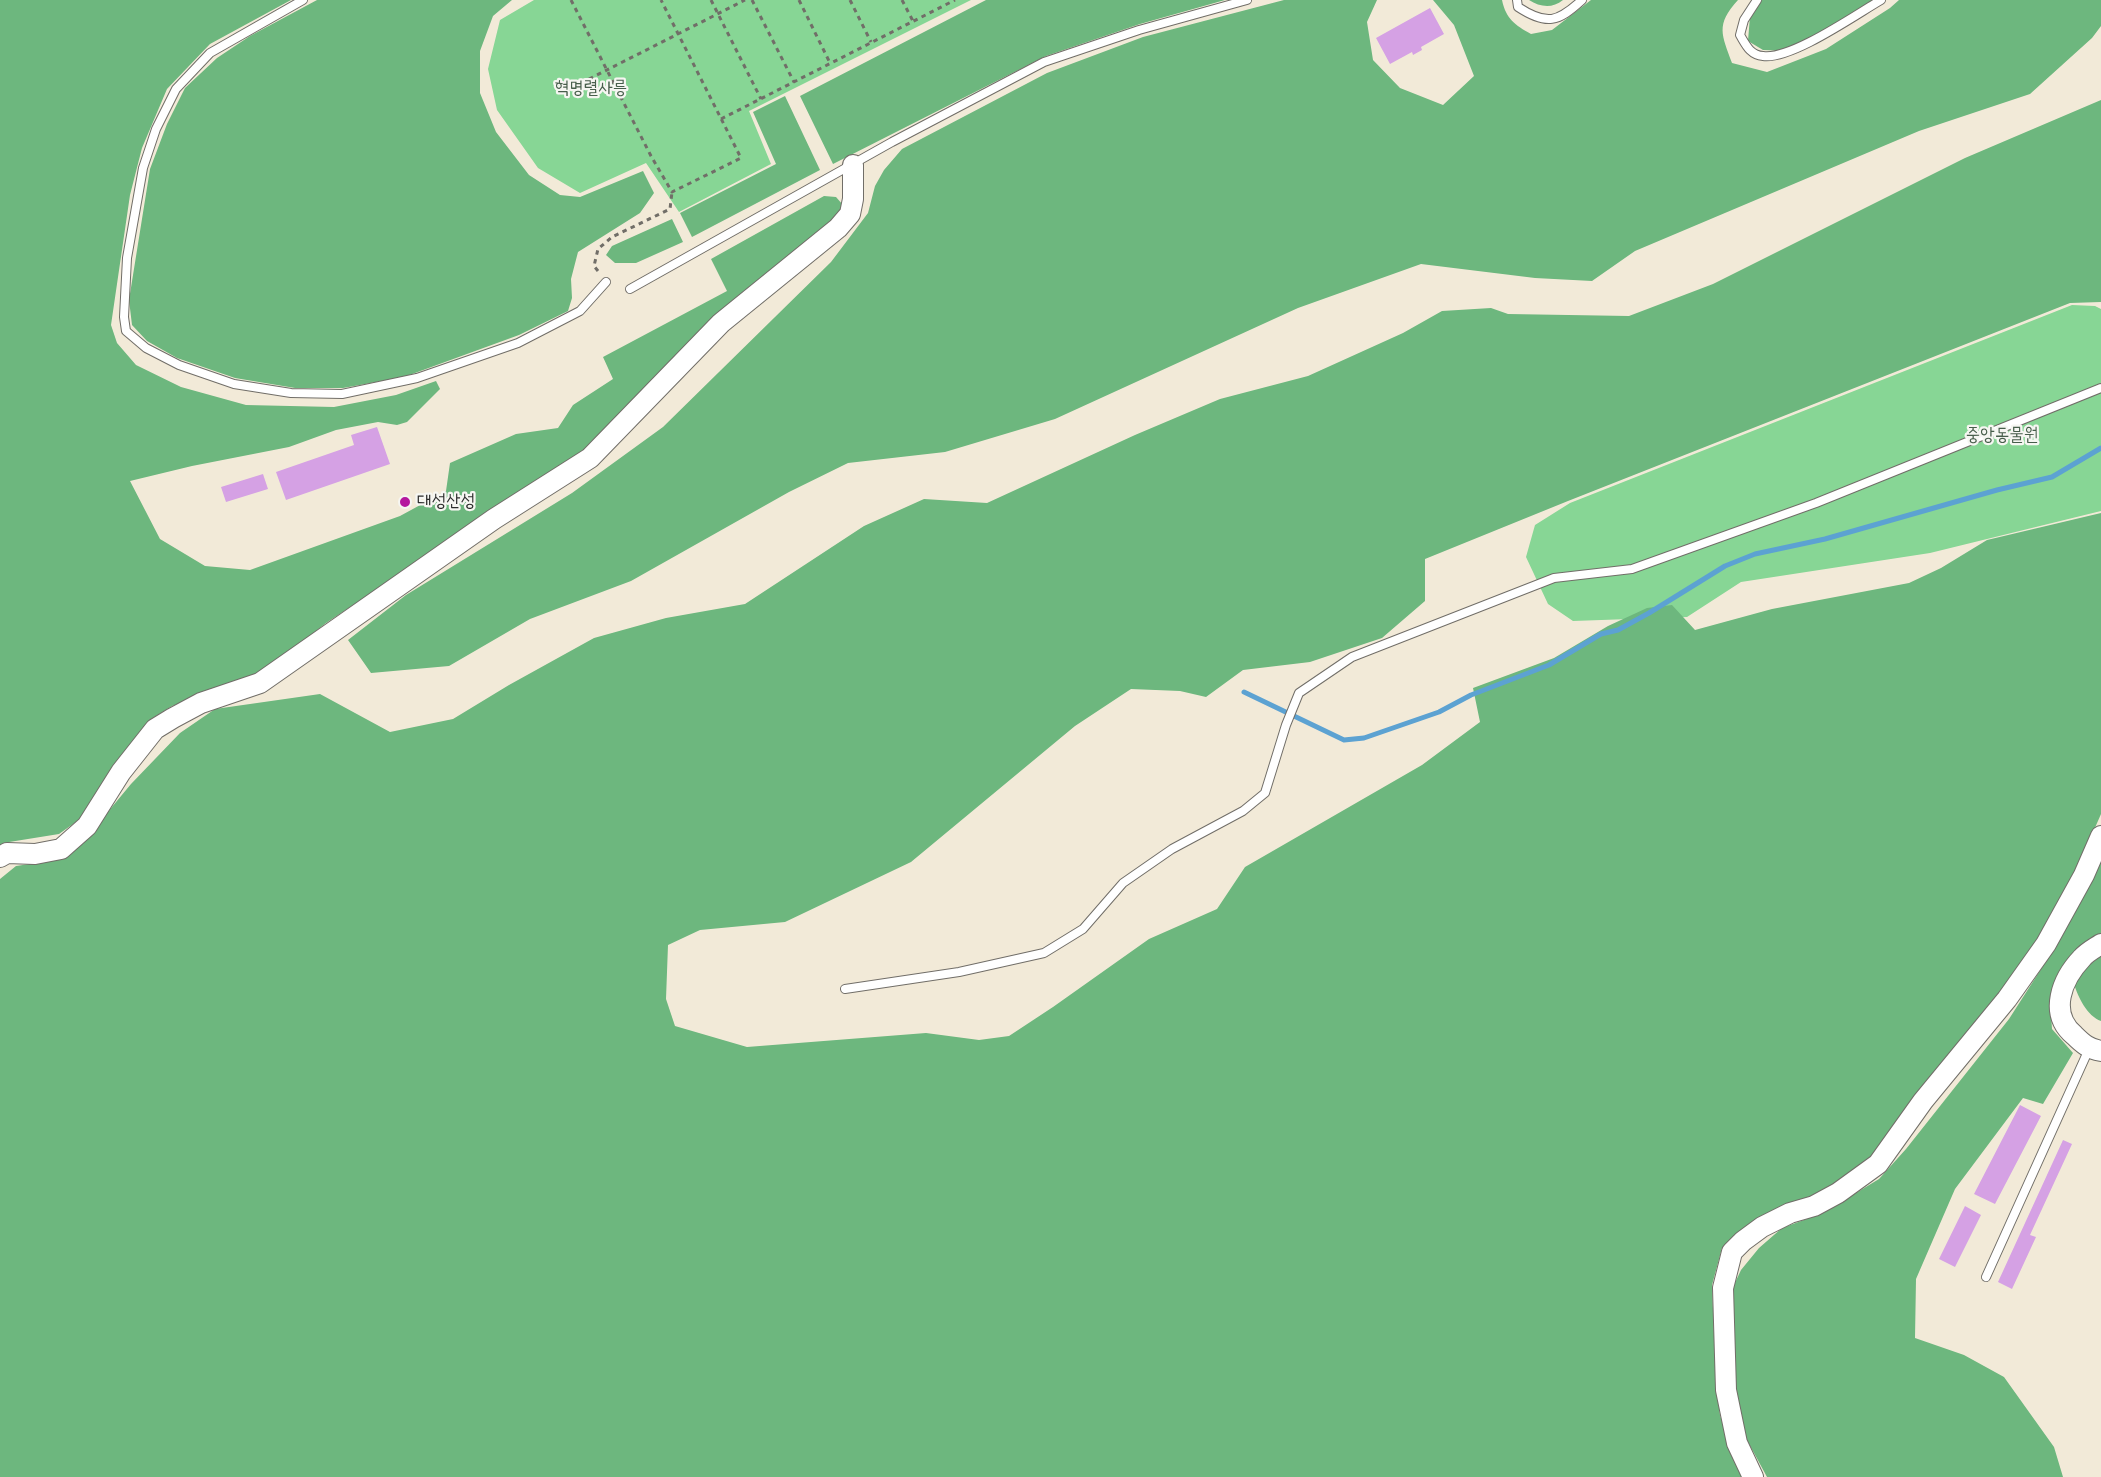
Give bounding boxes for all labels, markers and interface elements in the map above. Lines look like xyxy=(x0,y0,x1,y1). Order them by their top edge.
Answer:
park label: 혁명렬사릉 xyxy=(555,78,627,100)
park label: 중앙동물원 xyxy=(1966,425,2038,447)
place label: 대성산성 xyxy=(417,491,475,513)
marker: 대성산성 xyxy=(398,495,412,509)

